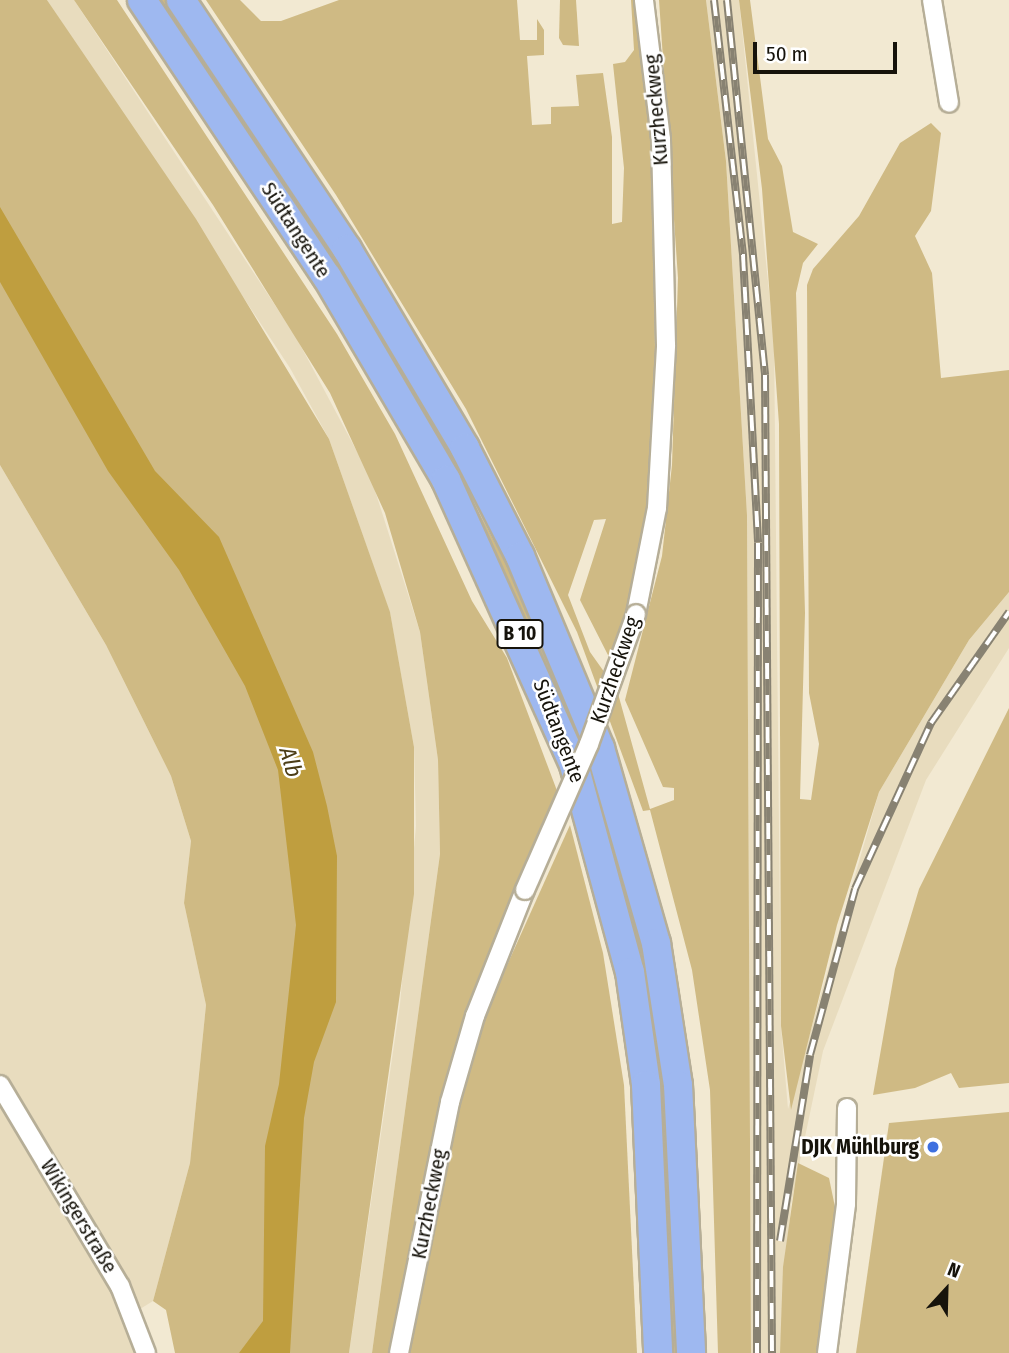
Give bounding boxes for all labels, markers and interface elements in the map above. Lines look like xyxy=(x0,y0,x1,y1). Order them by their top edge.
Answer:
scale bar xyxy=(757,28,900,72)
text: 50 m xyxy=(766,41,808,67)
street label: Kurzheckweg xyxy=(639,53,673,167)
street label: Südtangente xyxy=(256,178,336,282)
street label: Kurzheckweg xyxy=(585,613,645,727)
road number: B 10 xyxy=(496,618,544,650)
street label: Südtangente xyxy=(528,676,590,786)
water label: Alb xyxy=(274,744,308,780)
place label: DJK Mühlburg xyxy=(801,1134,919,1160)
marker: DJK Mühlburg xyxy=(925,1139,941,1155)
street label: Kurzheckweg xyxy=(406,1147,452,1261)
street label: Wikingerstraße xyxy=(35,1154,123,1278)
north arrow xyxy=(911,1255,981,1325)
text: N xyxy=(944,1257,964,1283)

